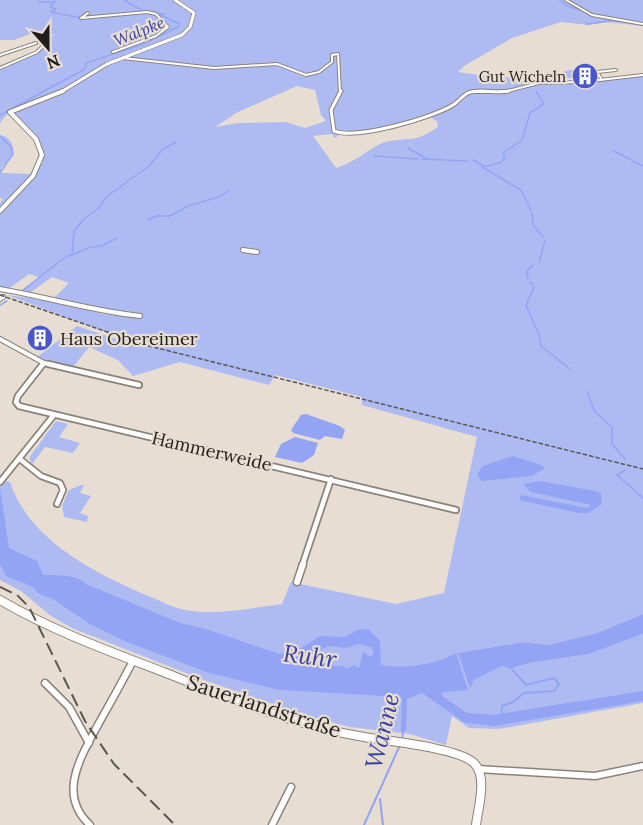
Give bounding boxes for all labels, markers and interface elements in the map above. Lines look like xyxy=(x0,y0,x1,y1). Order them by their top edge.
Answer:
water label: Walpke xyxy=(111,12,168,50)
north arrow xyxy=(18,18,78,78)
text: N xyxy=(44,50,63,74)
building icon: Gut Wicheln xyxy=(570,61,600,91)
place label: Gut Wicheln xyxy=(479,67,566,86)
building icon: Haus Obereimer xyxy=(25,323,55,353)
place label: Haus Obereimer xyxy=(60,327,198,350)
street label: Hammerweide xyxy=(150,426,275,476)
water label: Ruhr xyxy=(281,637,339,675)
street label: Sauerlandstraße xyxy=(183,668,345,744)
water label: Wanne xyxy=(358,690,406,772)

